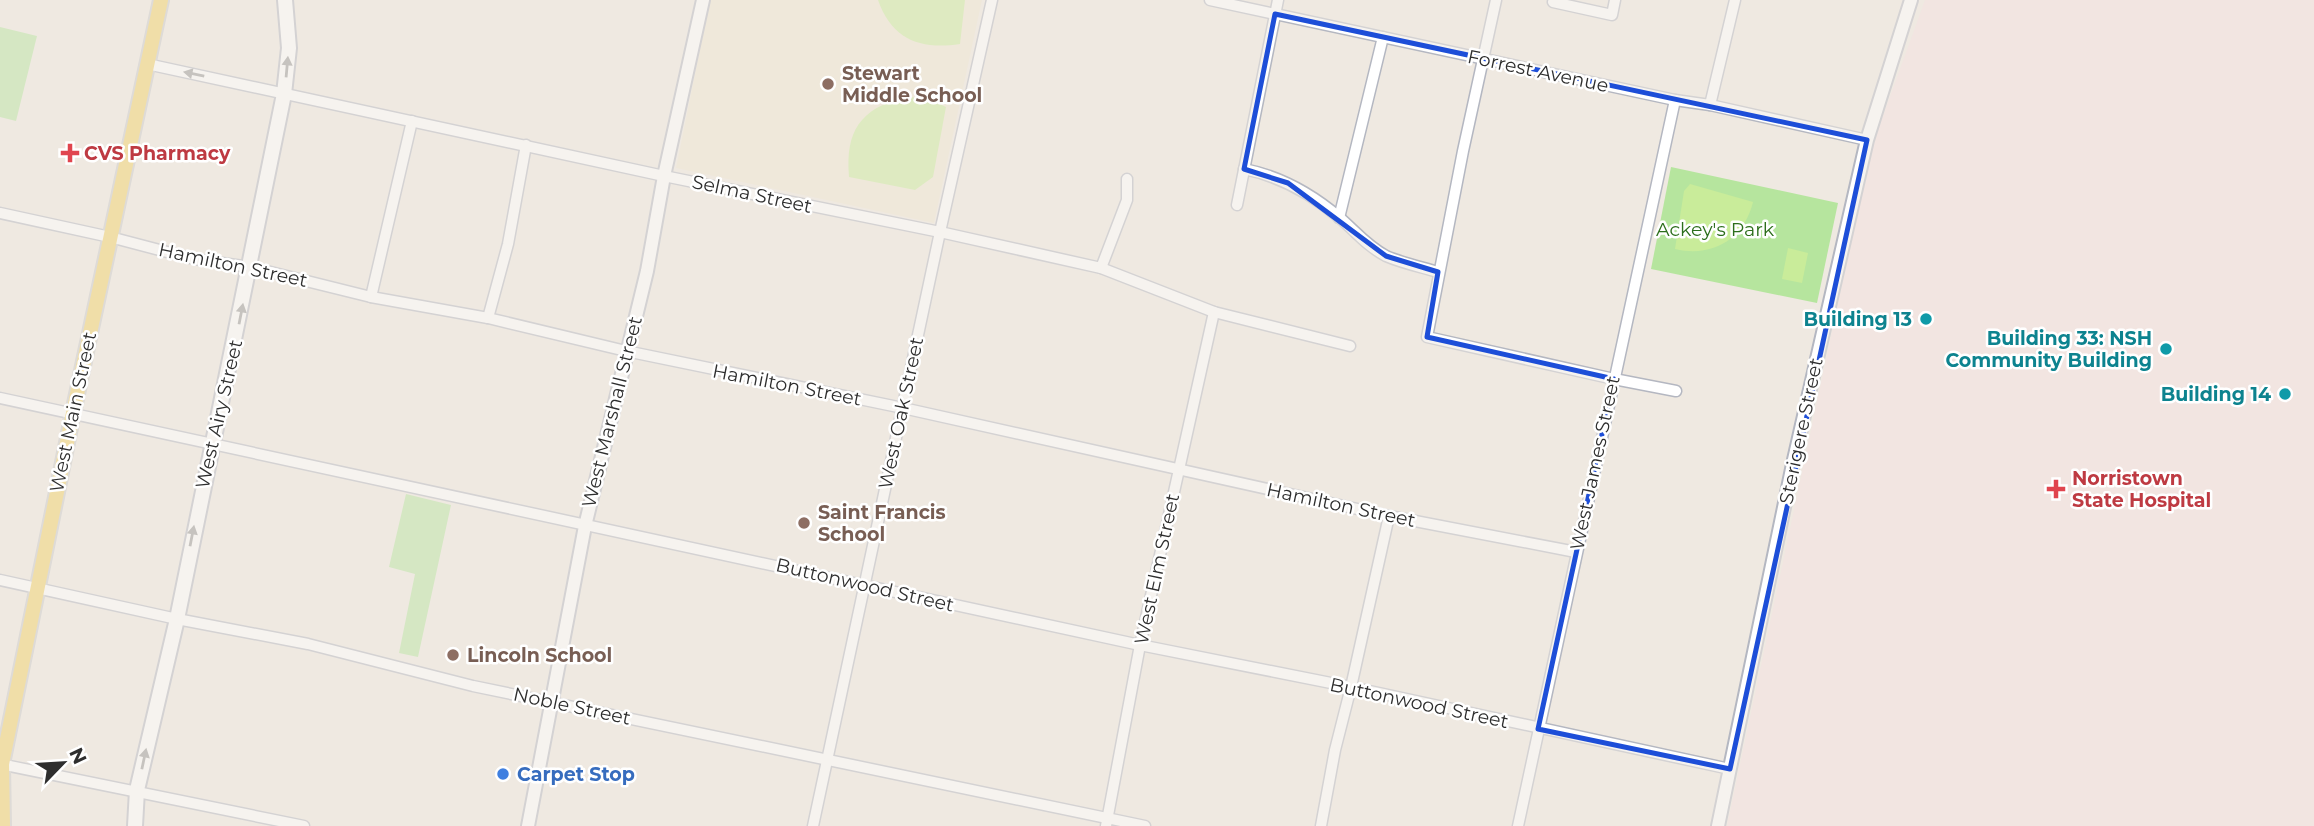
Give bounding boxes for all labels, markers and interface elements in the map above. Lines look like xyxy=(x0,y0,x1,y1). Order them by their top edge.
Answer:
street label: Forrest Avenue xyxy=(1465,45,1611,97)
one-way arrow xyxy=(282,55,293,77)
place label: Stewart Middle School xyxy=(842,62,982,107)
one-way arrow xyxy=(183,68,205,79)
marker: Stewart Middle School xyxy=(820,76,836,92)
place label: CVS Pharmacy xyxy=(84,142,231,165)
marker: CVS Pharmacy xyxy=(62,145,78,161)
street label: Selma Street xyxy=(690,170,814,218)
park label: Ackey's Park xyxy=(1656,218,1775,241)
street label: Hamilton Street xyxy=(157,238,310,292)
one-way arrow xyxy=(235,303,246,325)
place label: Building 13 xyxy=(1804,308,1912,331)
marker: Building 13 xyxy=(1918,311,1934,327)
street label: West Marshall Street xyxy=(577,314,647,510)
place label: Building 33: NSH Community Building xyxy=(1945,327,2152,372)
street label: West Main Street xyxy=(45,330,101,494)
street label: West Oak Street xyxy=(874,335,928,491)
street label: West Airy Street xyxy=(191,337,247,491)
marker: Building 33: NSH Community Building xyxy=(2158,341,2174,357)
street label: Sterigere Street xyxy=(1774,356,1828,506)
street label: Hamilton Street xyxy=(710,359,864,411)
street label: West James Street xyxy=(1565,373,1625,552)
place label: Building 14 xyxy=(2161,383,2271,406)
marker: Building 14 xyxy=(2277,386,2293,402)
place label: Norristown State Hospital xyxy=(2072,467,2211,512)
street label: Hamilton Street xyxy=(1265,478,1418,532)
marker: Norristown State Hospital xyxy=(2046,479,2066,499)
street label: West Elm Street xyxy=(1130,491,1184,647)
place label: Saint Francis School xyxy=(818,501,946,546)
marker: Saint Francis School xyxy=(796,515,812,531)
one-way arrow xyxy=(187,525,198,547)
street label: Buttonwood Street xyxy=(774,553,957,617)
place label: Lincoln School xyxy=(467,644,612,667)
marker: Lincoln School xyxy=(445,647,461,663)
street label: Buttonwood Street xyxy=(1328,673,1511,733)
street label: Noble Street xyxy=(511,682,633,730)
north arrow xyxy=(28,728,98,798)
text: N xyxy=(64,744,92,768)
one-way arrow xyxy=(138,747,149,769)
place label: Carpet Stop xyxy=(517,763,635,786)
marker: Carpet Stop xyxy=(495,766,511,782)

